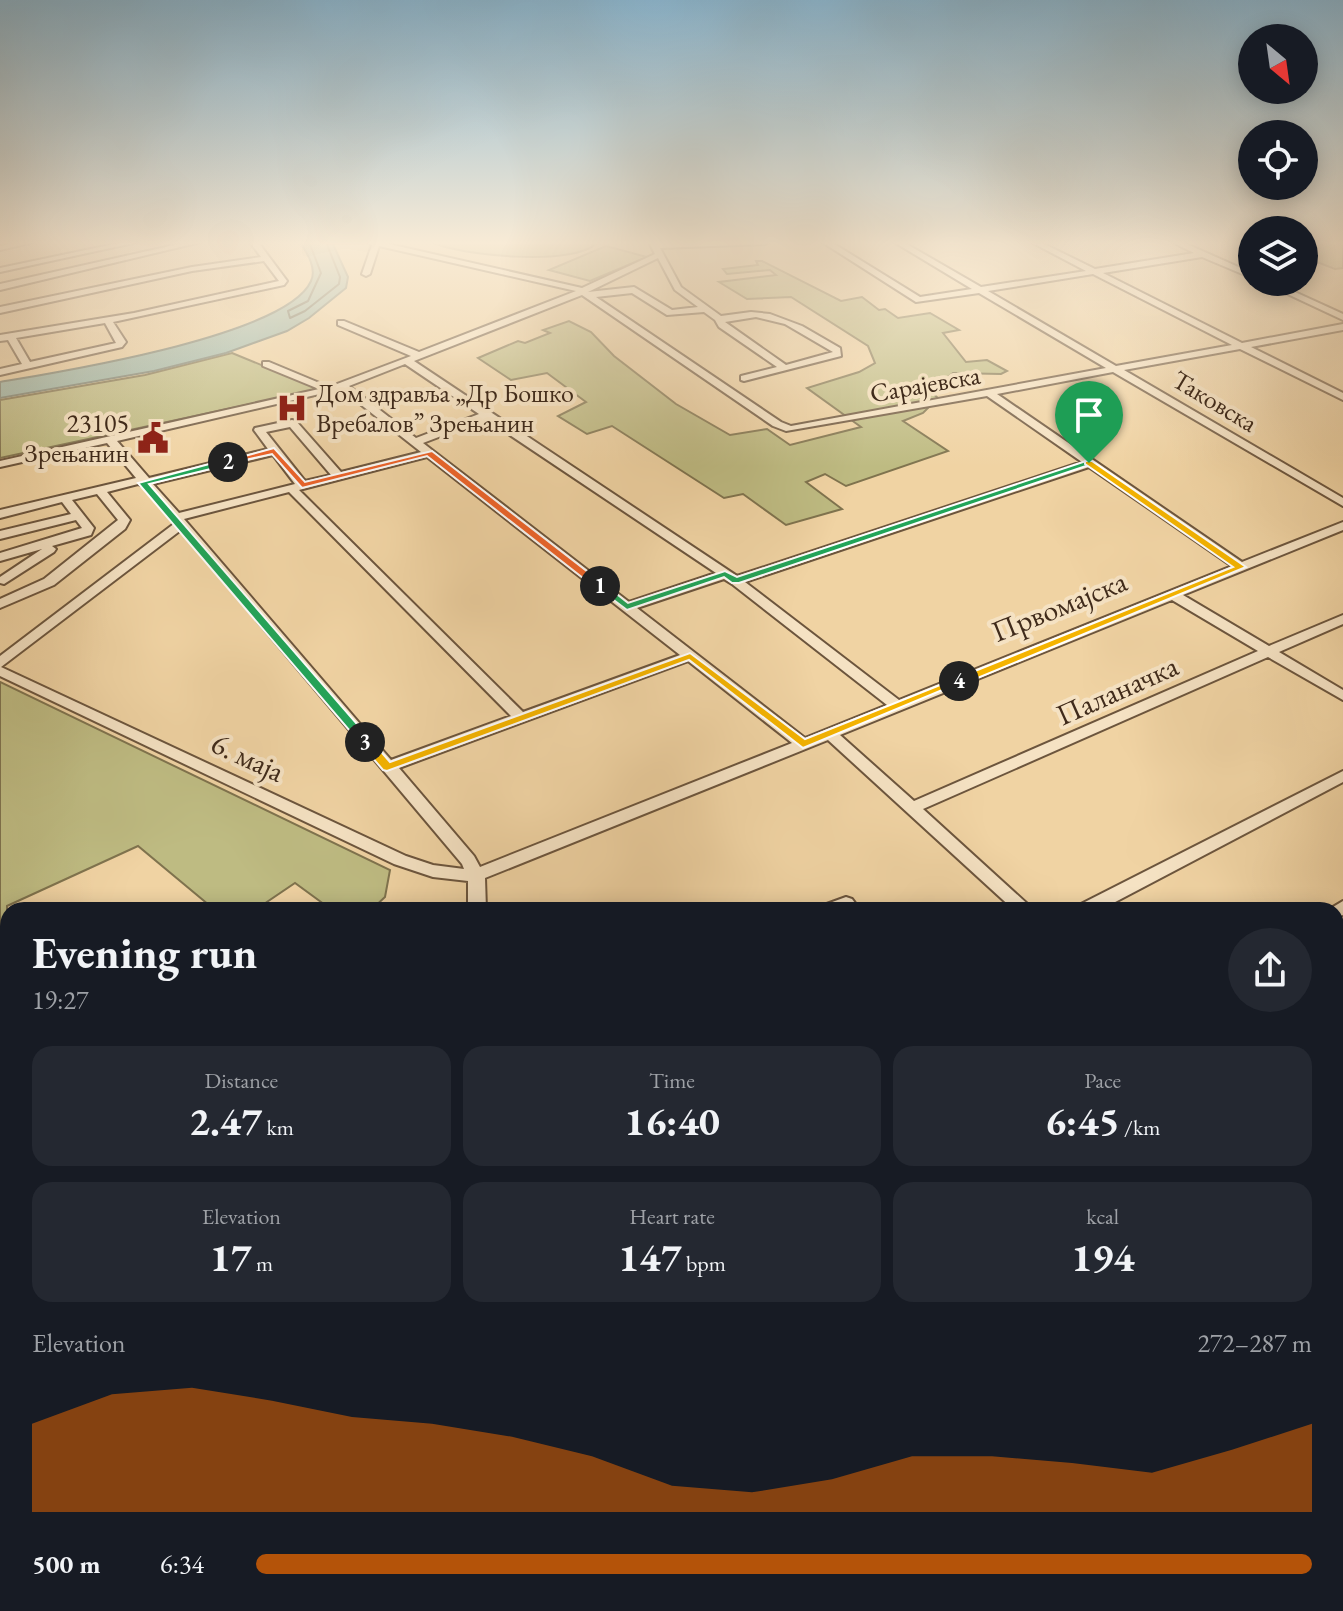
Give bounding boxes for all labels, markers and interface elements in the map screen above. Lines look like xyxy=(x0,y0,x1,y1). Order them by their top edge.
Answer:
north arrow xyxy=(1238,24,1318,104)
map controls xyxy=(1238,24,1318,296)
button: locate xyxy=(1238,120,1318,200)
button: layers xyxy=(1238,216,1318,296)
street label: Сарајевска xyxy=(867,357,983,410)
street label: Таковска xyxy=(1166,362,1264,440)
place label: Дом здравља „Др Бошко Вребалов” Зрењанин xyxy=(316,376,574,440)
pin xyxy=(1055,381,1123,463)
hospital icon: Дом здравља „Др Бошко Вребалов” Зрењанин xyxy=(275,391,309,425)
icon: arrive xyxy=(1067,393,1111,437)
place label: 23105 Зрењанин xyxy=(25,406,129,470)
public building icon: 23105 Зрењанин xyxy=(136,421,170,455)
pin: 2 xyxy=(208,442,248,482)
text: 2 xyxy=(222,447,234,476)
street label: Првомајска xyxy=(986,561,1132,651)
pin: 1 xyxy=(580,566,620,606)
text: 1 xyxy=(594,571,606,600)
street label: Паланачка xyxy=(1050,646,1184,734)
pin: 4 xyxy=(939,661,979,701)
text: 4 xyxy=(953,666,965,695)
pin: 3 xyxy=(345,722,385,762)
street label: 6. маја xyxy=(205,723,291,791)
text: 3 xyxy=(359,727,371,756)
text: Evening run xyxy=(32,924,257,981)
button: share xyxy=(1228,928,1312,1012)
text: 19:27 xyxy=(32,983,88,1017)
text: Distance xyxy=(205,1066,278,1095)
text: Time xyxy=(649,1066,695,1095)
text: Pace xyxy=(1084,1066,1121,1095)
text: 2.47 xyxy=(189,1095,262,1147)
text: 16:40 xyxy=(624,1095,720,1147)
text: 6:45 xyxy=(1045,1095,1120,1147)
text: km xyxy=(262,1113,294,1142)
text: /km xyxy=(1120,1113,1160,1142)
text: Elevation xyxy=(202,1202,281,1231)
text: Heart rate xyxy=(629,1202,715,1231)
text: kcal xyxy=(1086,1202,1119,1231)
text: 17 xyxy=(209,1231,252,1283)
text: 147 xyxy=(618,1231,682,1283)
text: 194 xyxy=(1071,1231,1134,1283)
text: m xyxy=(252,1249,273,1278)
text: bpm xyxy=(682,1249,726,1278)
text: Elevation xyxy=(32,1326,126,1360)
text: 272–287 m xyxy=(1197,1326,1312,1360)
text: 500 m xyxy=(32,1547,100,1581)
text: 6:34 xyxy=(160,1547,204,1581)

